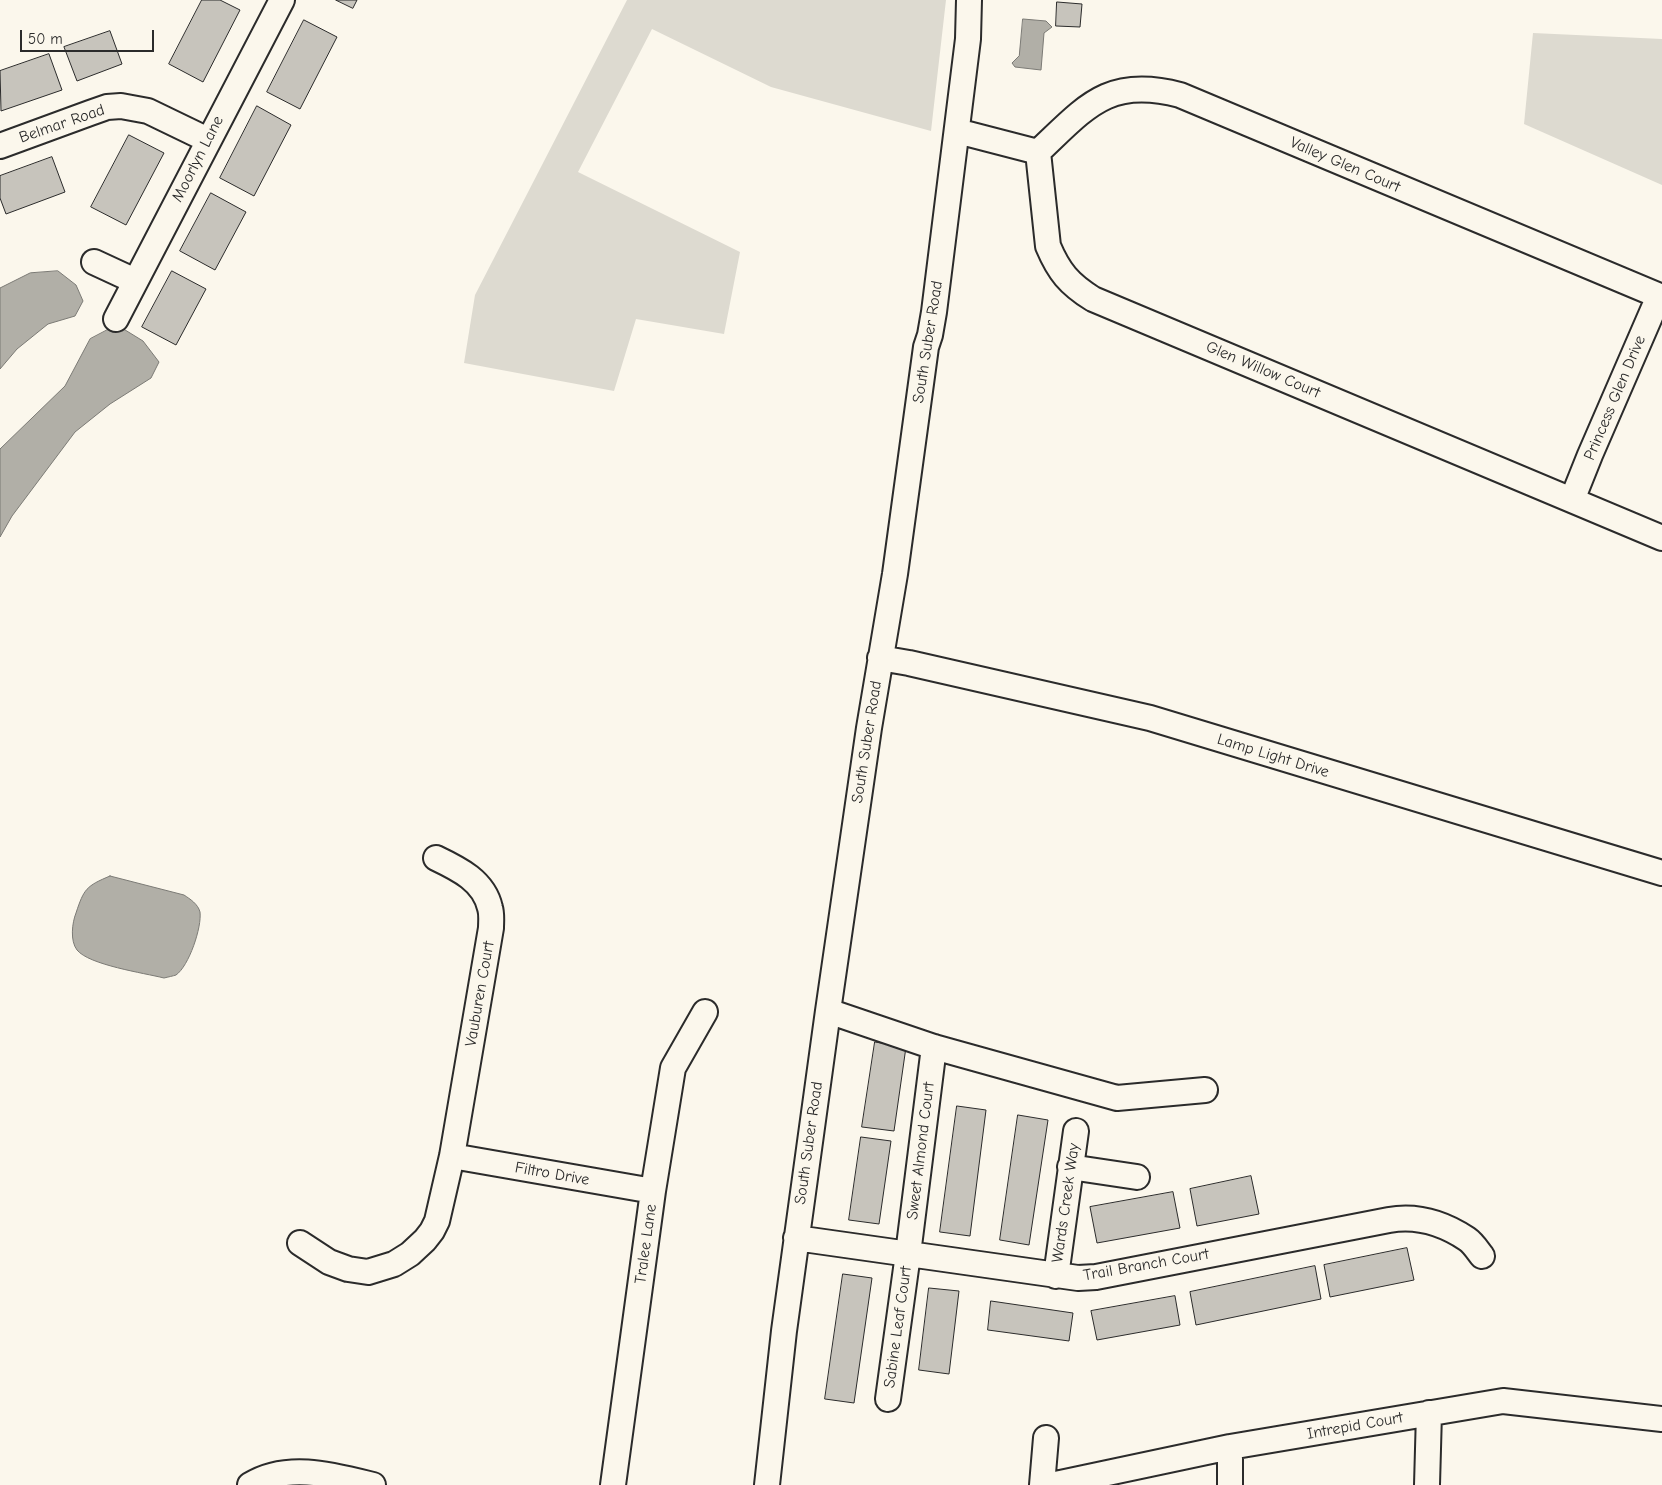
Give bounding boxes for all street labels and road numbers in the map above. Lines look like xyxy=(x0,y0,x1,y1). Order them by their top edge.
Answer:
street label: Belmar Road xyxy=(17,100,107,148)
street label: Moorlyn Lane xyxy=(168,113,228,205)
street label: Valley Glen Court xyxy=(1287,133,1403,197)
street label: South Suber Road xyxy=(909,279,947,405)
street label: Princess Glen Drive xyxy=(1580,333,1650,463)
street label: Glen Willow Court xyxy=(1203,337,1323,403)
street label: South Suber Road xyxy=(848,679,886,805)
street label: Lamp Light Drive xyxy=(1215,730,1331,782)
street label: Vauburen Court xyxy=(461,940,499,1048)
street label: South Suber Road xyxy=(791,1080,827,1206)
street label: Sweet Almond Court xyxy=(903,1081,939,1221)
street label: Wards Creek Way xyxy=(1048,1142,1084,1264)
street label: Filtro Drive xyxy=(513,1158,591,1190)
street label: Tralee Lane xyxy=(631,1203,661,1285)
street label: Trail Branch Court xyxy=(1082,1244,1210,1286)
street label: Sabine Leaf Court xyxy=(880,1265,916,1389)
street label: Intrepid Court xyxy=(1306,1408,1404,1444)

